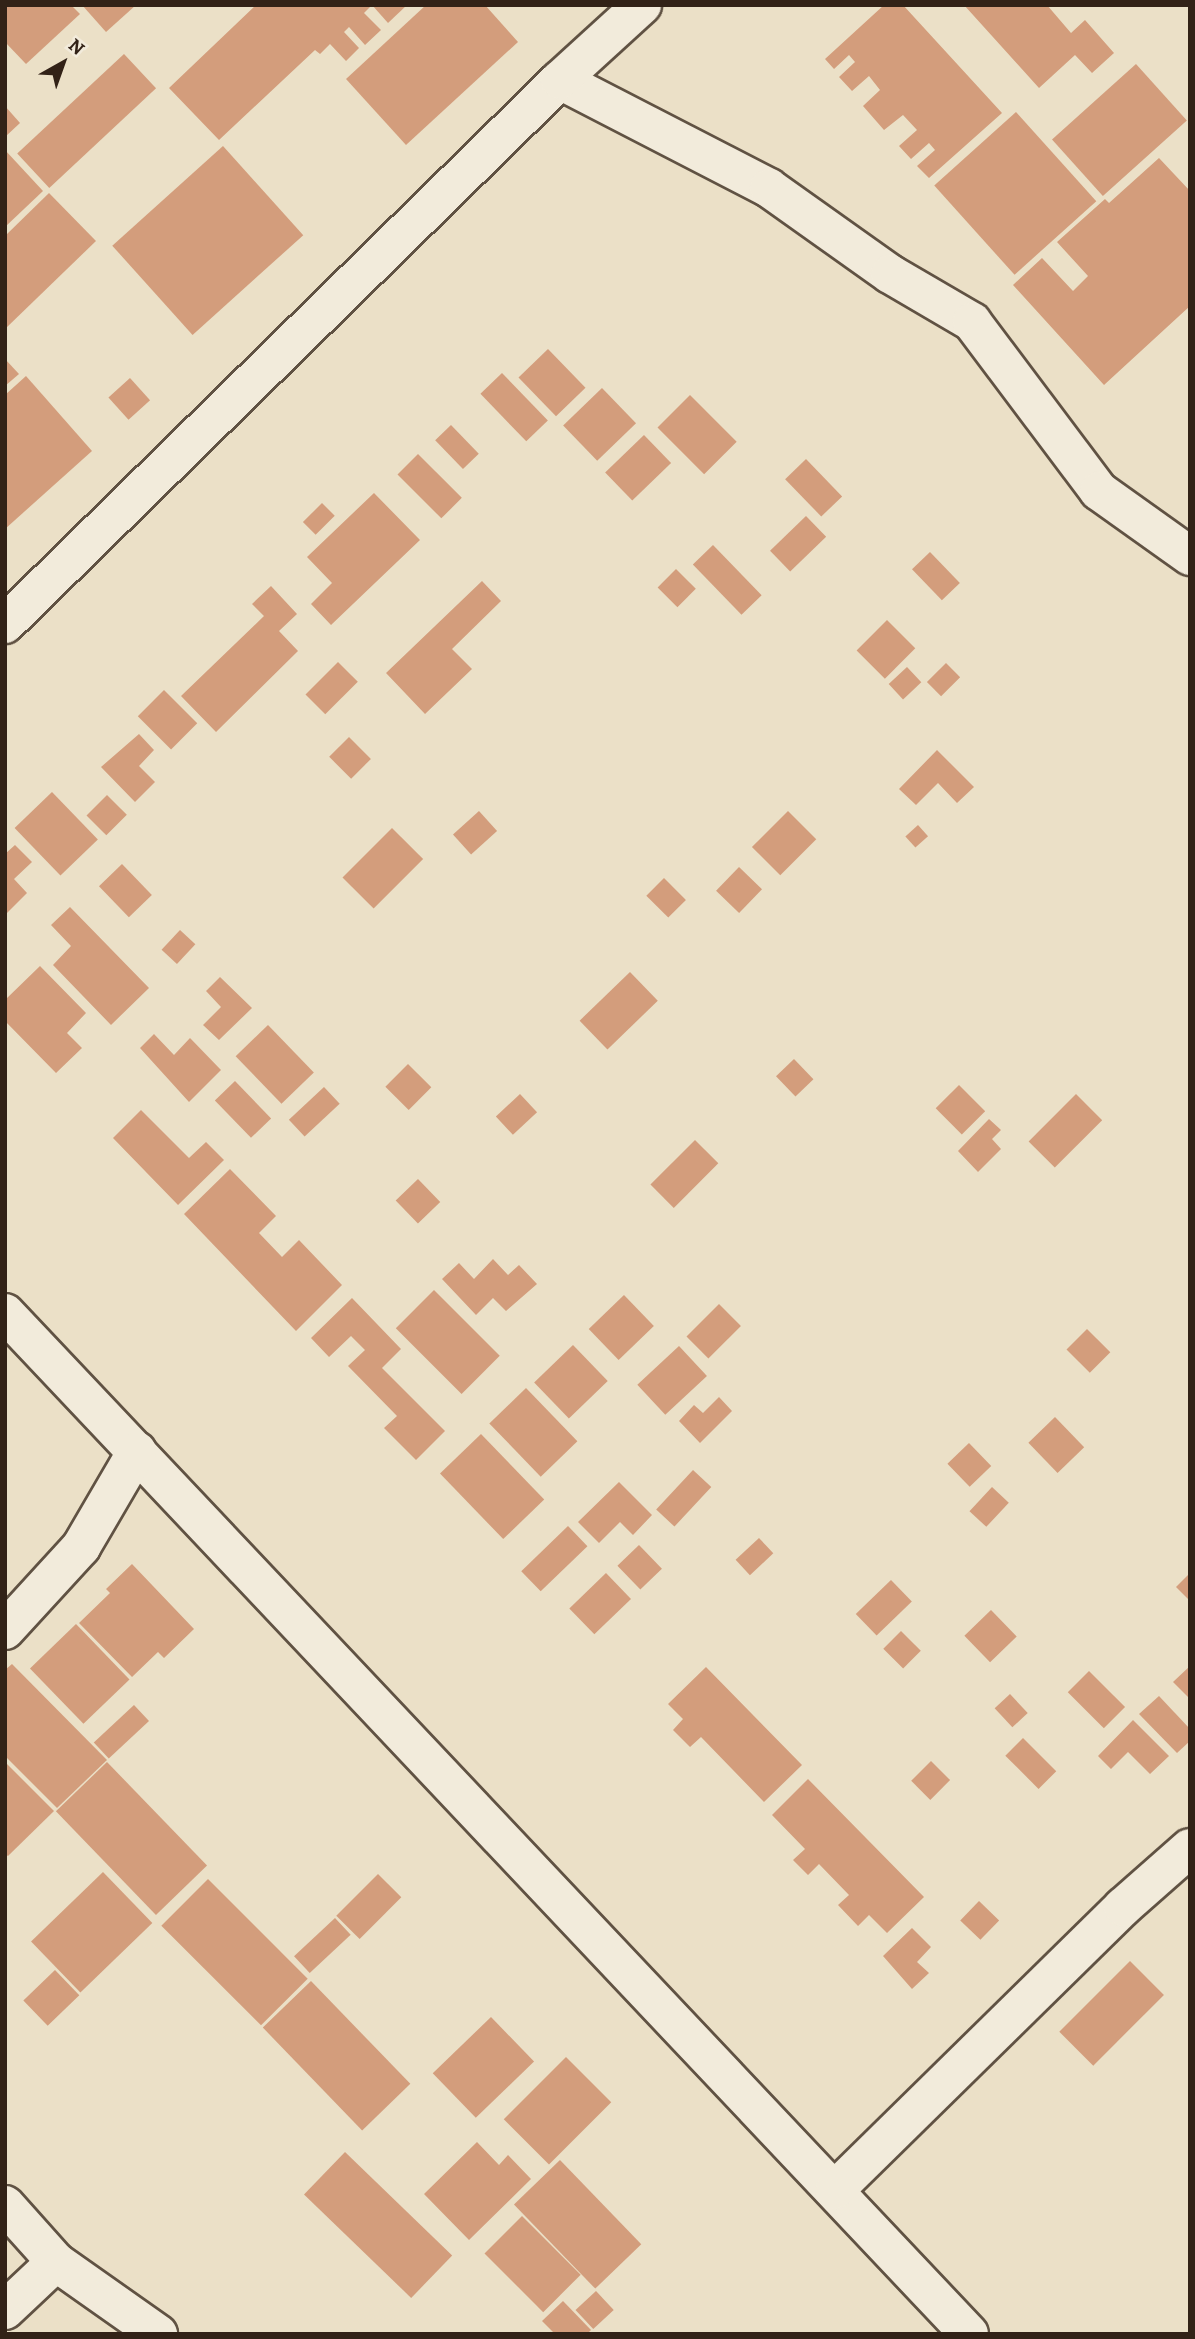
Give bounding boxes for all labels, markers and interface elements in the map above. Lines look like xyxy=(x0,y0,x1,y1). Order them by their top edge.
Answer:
north arrow xyxy=(28,28,98,98)
text: N xyxy=(63,33,90,61)

